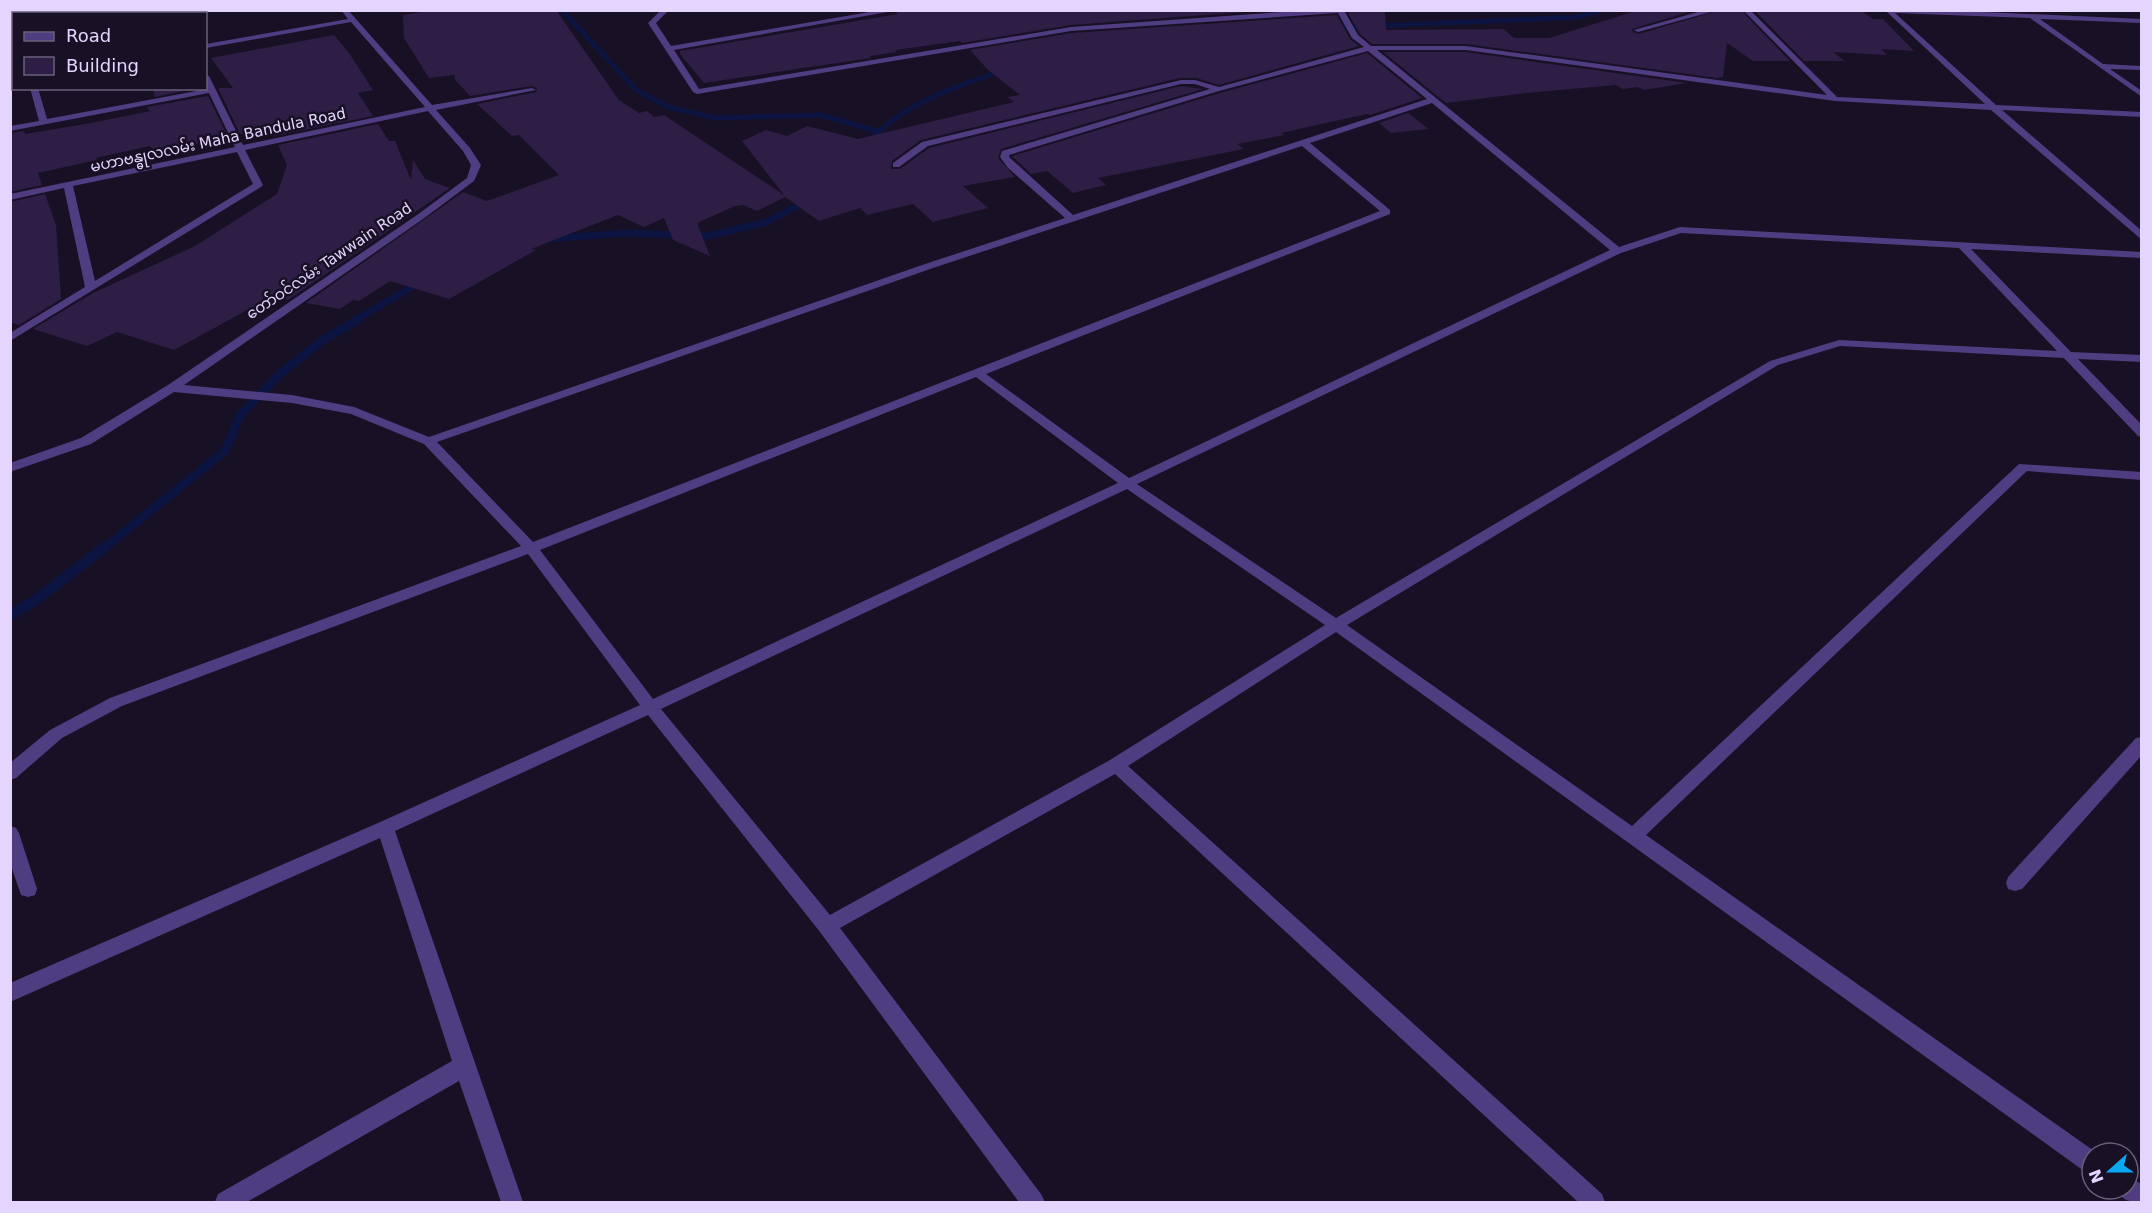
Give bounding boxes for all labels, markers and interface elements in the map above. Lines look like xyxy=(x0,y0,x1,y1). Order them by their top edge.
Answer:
legend xyxy=(12,12,207,90)
text: Road xyxy=(66,25,111,46)
text: Building xyxy=(66,55,139,76)
street label: မဟာဗန္ဓုလလမ်း Maha Bandula Road xyxy=(88,103,348,179)
street label: တော်ဝင်လမ်း Tawwain Road xyxy=(242,198,415,323)
north arrow xyxy=(2080,1141,2140,1201)
text: N xyxy=(2085,1167,2108,1186)

